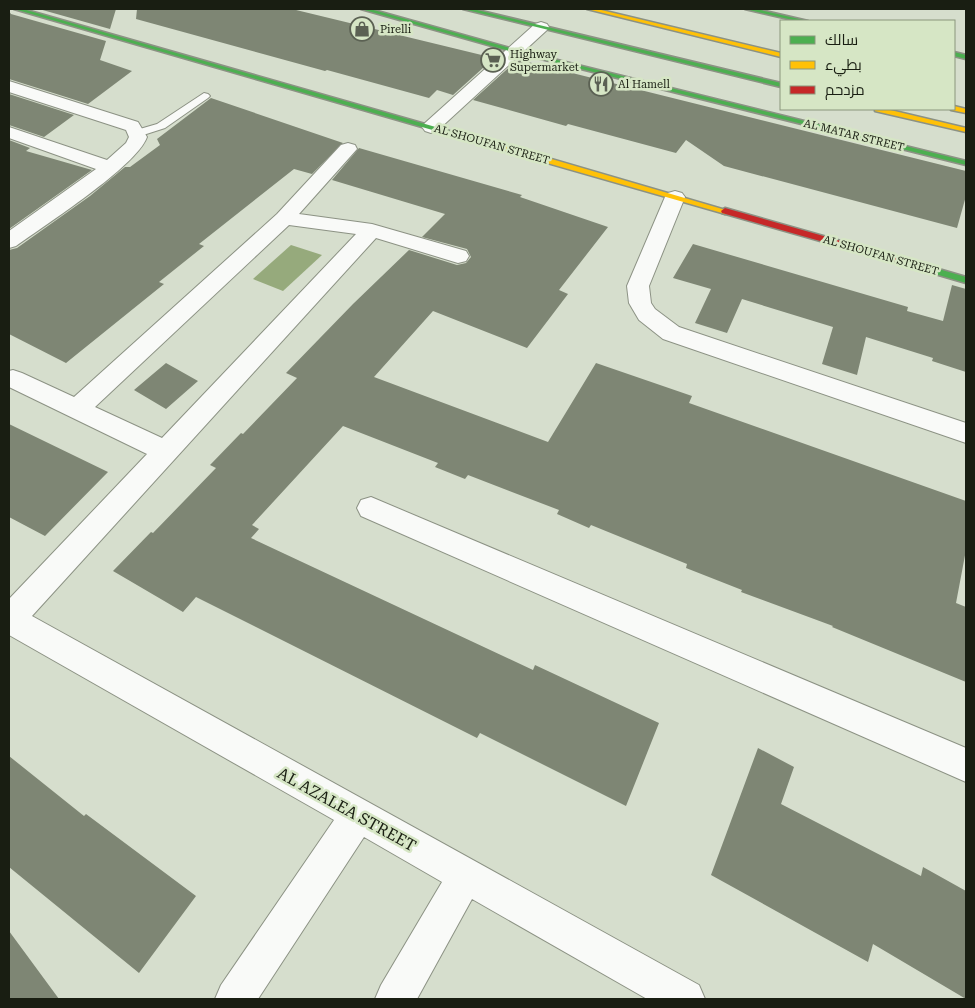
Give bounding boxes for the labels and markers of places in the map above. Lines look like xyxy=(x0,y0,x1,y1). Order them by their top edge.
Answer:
shop icon: Pirelli xyxy=(349,16,375,42)
place label: Pirelli xyxy=(380,23,412,36)
supermarket icon: Highway Supermarket xyxy=(480,47,506,73)
place label: Highway Supermarket xyxy=(510,48,579,74)
restaurant icon: Al Hamell xyxy=(588,71,614,97)
place label: Al Hamell xyxy=(618,78,670,91)

